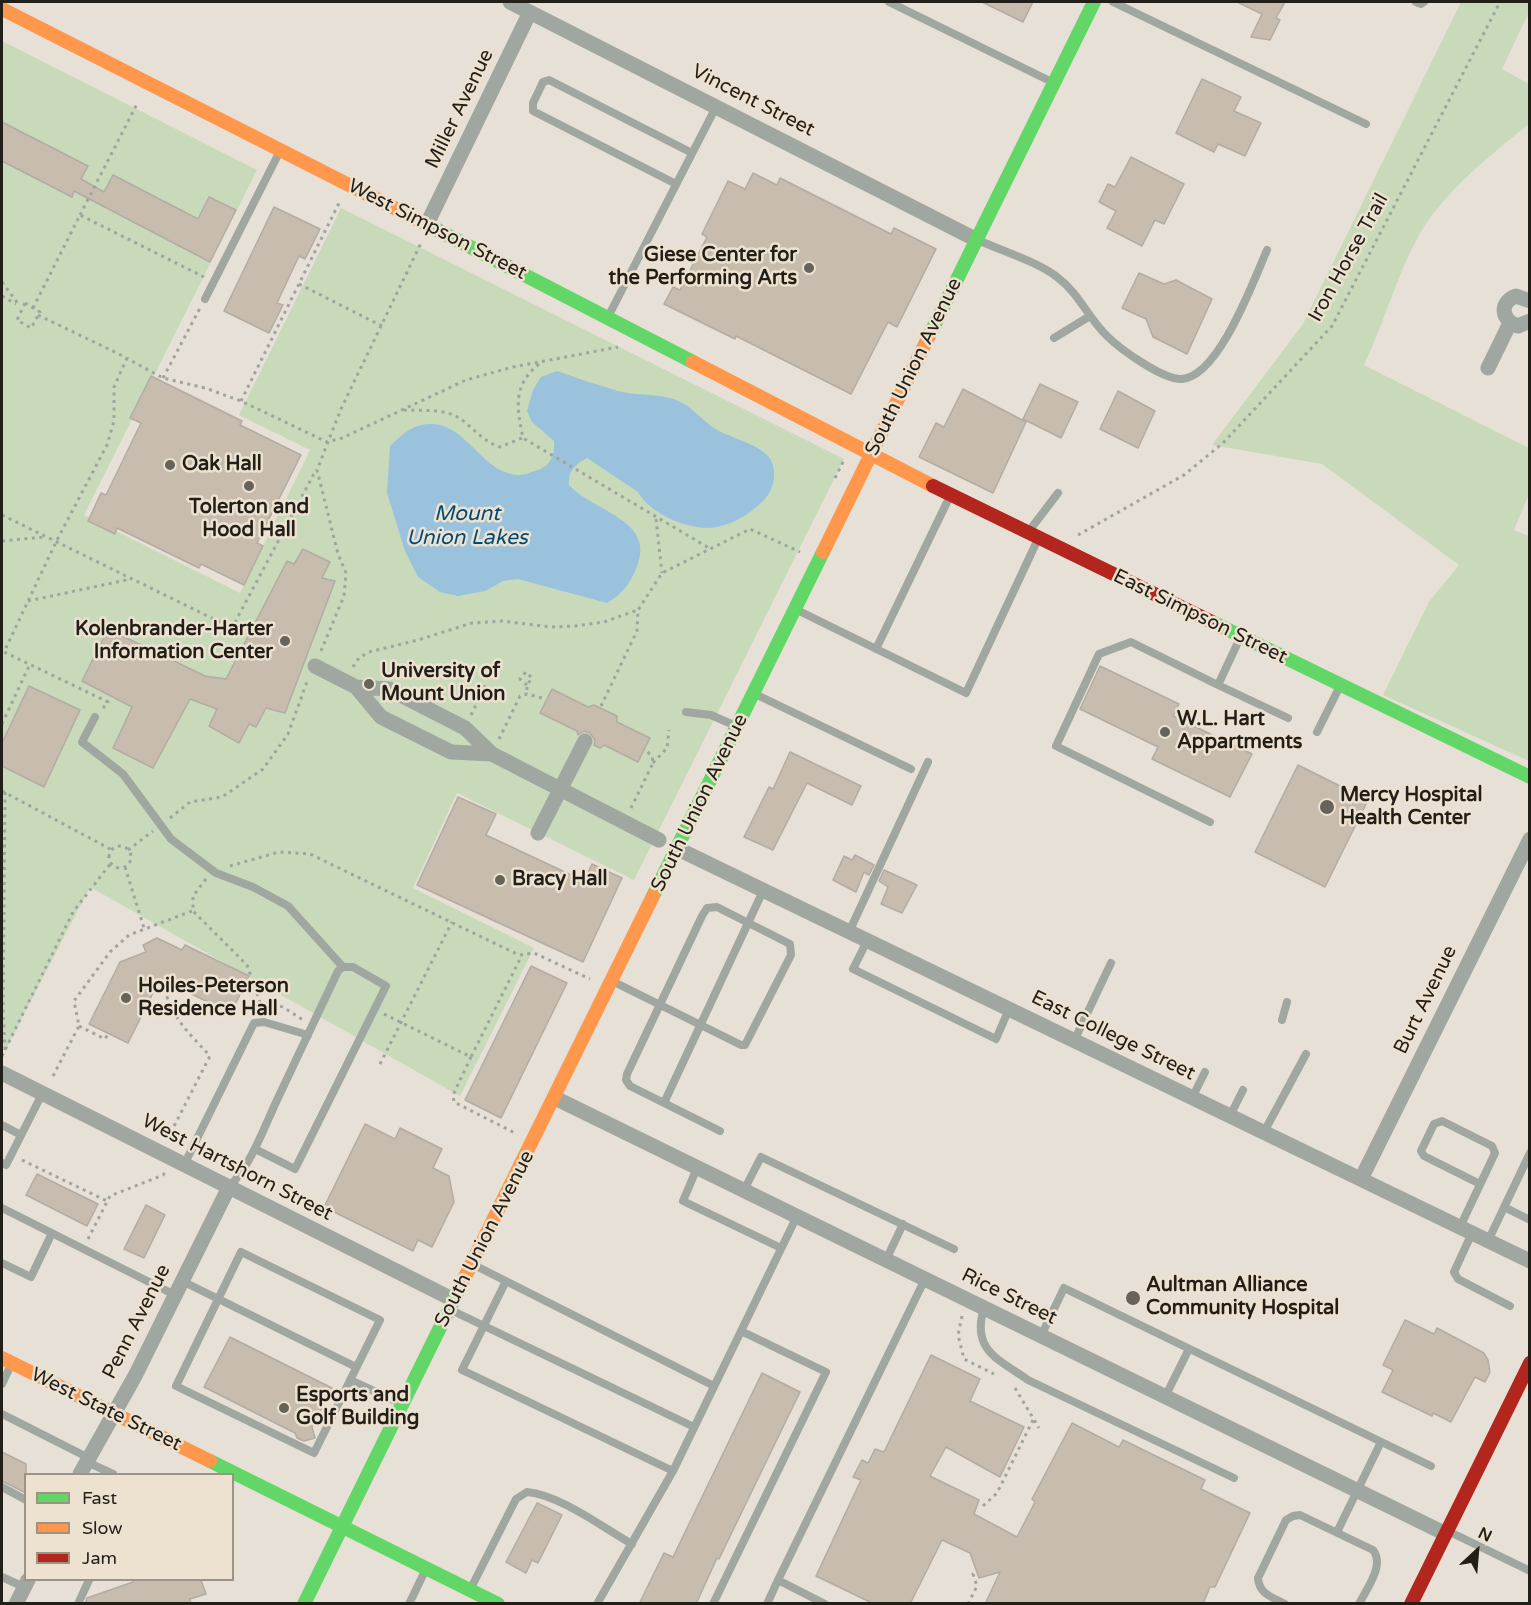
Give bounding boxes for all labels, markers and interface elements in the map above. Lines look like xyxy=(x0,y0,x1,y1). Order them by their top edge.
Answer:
street label: Miller Avenue xyxy=(421,45,499,173)
street label: Vincent Street xyxy=(688,60,818,142)
street label: West Simpson Street xyxy=(344,174,530,286)
street label: Iron Horse Trail xyxy=(1304,190,1394,326)
place label: Giese Center for the Performing Arts xyxy=(609,244,797,291)
marker: Giese Center for the Performing Arts xyxy=(802,261,816,275)
street label: South Union Avenue xyxy=(861,274,967,460)
place label: Oak Hall xyxy=(182,453,262,477)
marker: Oak Hall xyxy=(163,458,177,472)
marker: Tolerton and Hood Hall xyxy=(242,479,256,493)
place label: Tolerton and Hood Hall xyxy=(189,496,309,543)
water label: Mount Union Lakes xyxy=(406,501,528,551)
street label: East Simpson Street xyxy=(1109,564,1291,670)
place label: Kolenbrander-Harter Information Center xyxy=(75,618,273,665)
marker: Kolenbrander-Harter Information Center xyxy=(278,634,292,648)
place label: University of Mount Union xyxy=(381,660,505,707)
marker: University of Mount Union xyxy=(362,677,376,691)
place label: W.L. Hart Appartments xyxy=(1177,708,1302,755)
street label: South Union Avenue xyxy=(647,710,753,896)
marker: W.L. Hart Appartments xyxy=(1158,725,1172,739)
place label: Mercy Hospital Health Center xyxy=(1340,784,1482,831)
marker: Mercy Hospital Health Center xyxy=(1318,798,1336,816)
place label: Bracy Hall xyxy=(512,868,608,892)
marker: Bracy Hall xyxy=(493,873,507,887)
street label: Burt Avenue xyxy=(1389,942,1463,1058)
place label: Hoiles-Peterson Residence Hall xyxy=(138,975,289,1022)
street label: East College Street xyxy=(1027,986,1199,1086)
marker: Hoiles-Peterson Residence Hall xyxy=(119,991,133,1005)
street label: West Hartshorn Street xyxy=(138,1109,336,1227)
street label: South Union Avenue xyxy=(430,1147,540,1331)
street label: Penn Avenue xyxy=(98,1261,176,1383)
street label: Rice Street xyxy=(957,1264,1061,1330)
place label: Aultman Alliance Community Hospital xyxy=(1146,1274,1339,1321)
marker: Aultman Alliance Community Hospital xyxy=(1124,1289,1142,1307)
street label: West State Street xyxy=(27,1363,185,1457)
place label: Esports and Golf Building xyxy=(296,1384,419,1431)
marker: Esports and Golf Building xyxy=(277,1401,291,1415)
legend xyxy=(24,1473,234,1581)
text: Fast xyxy=(82,1487,117,1509)
text: Slow xyxy=(82,1517,123,1539)
north arrow xyxy=(1447,1521,1507,1581)
text: N xyxy=(1475,1523,1495,1547)
text: Jam xyxy=(82,1547,117,1569)

